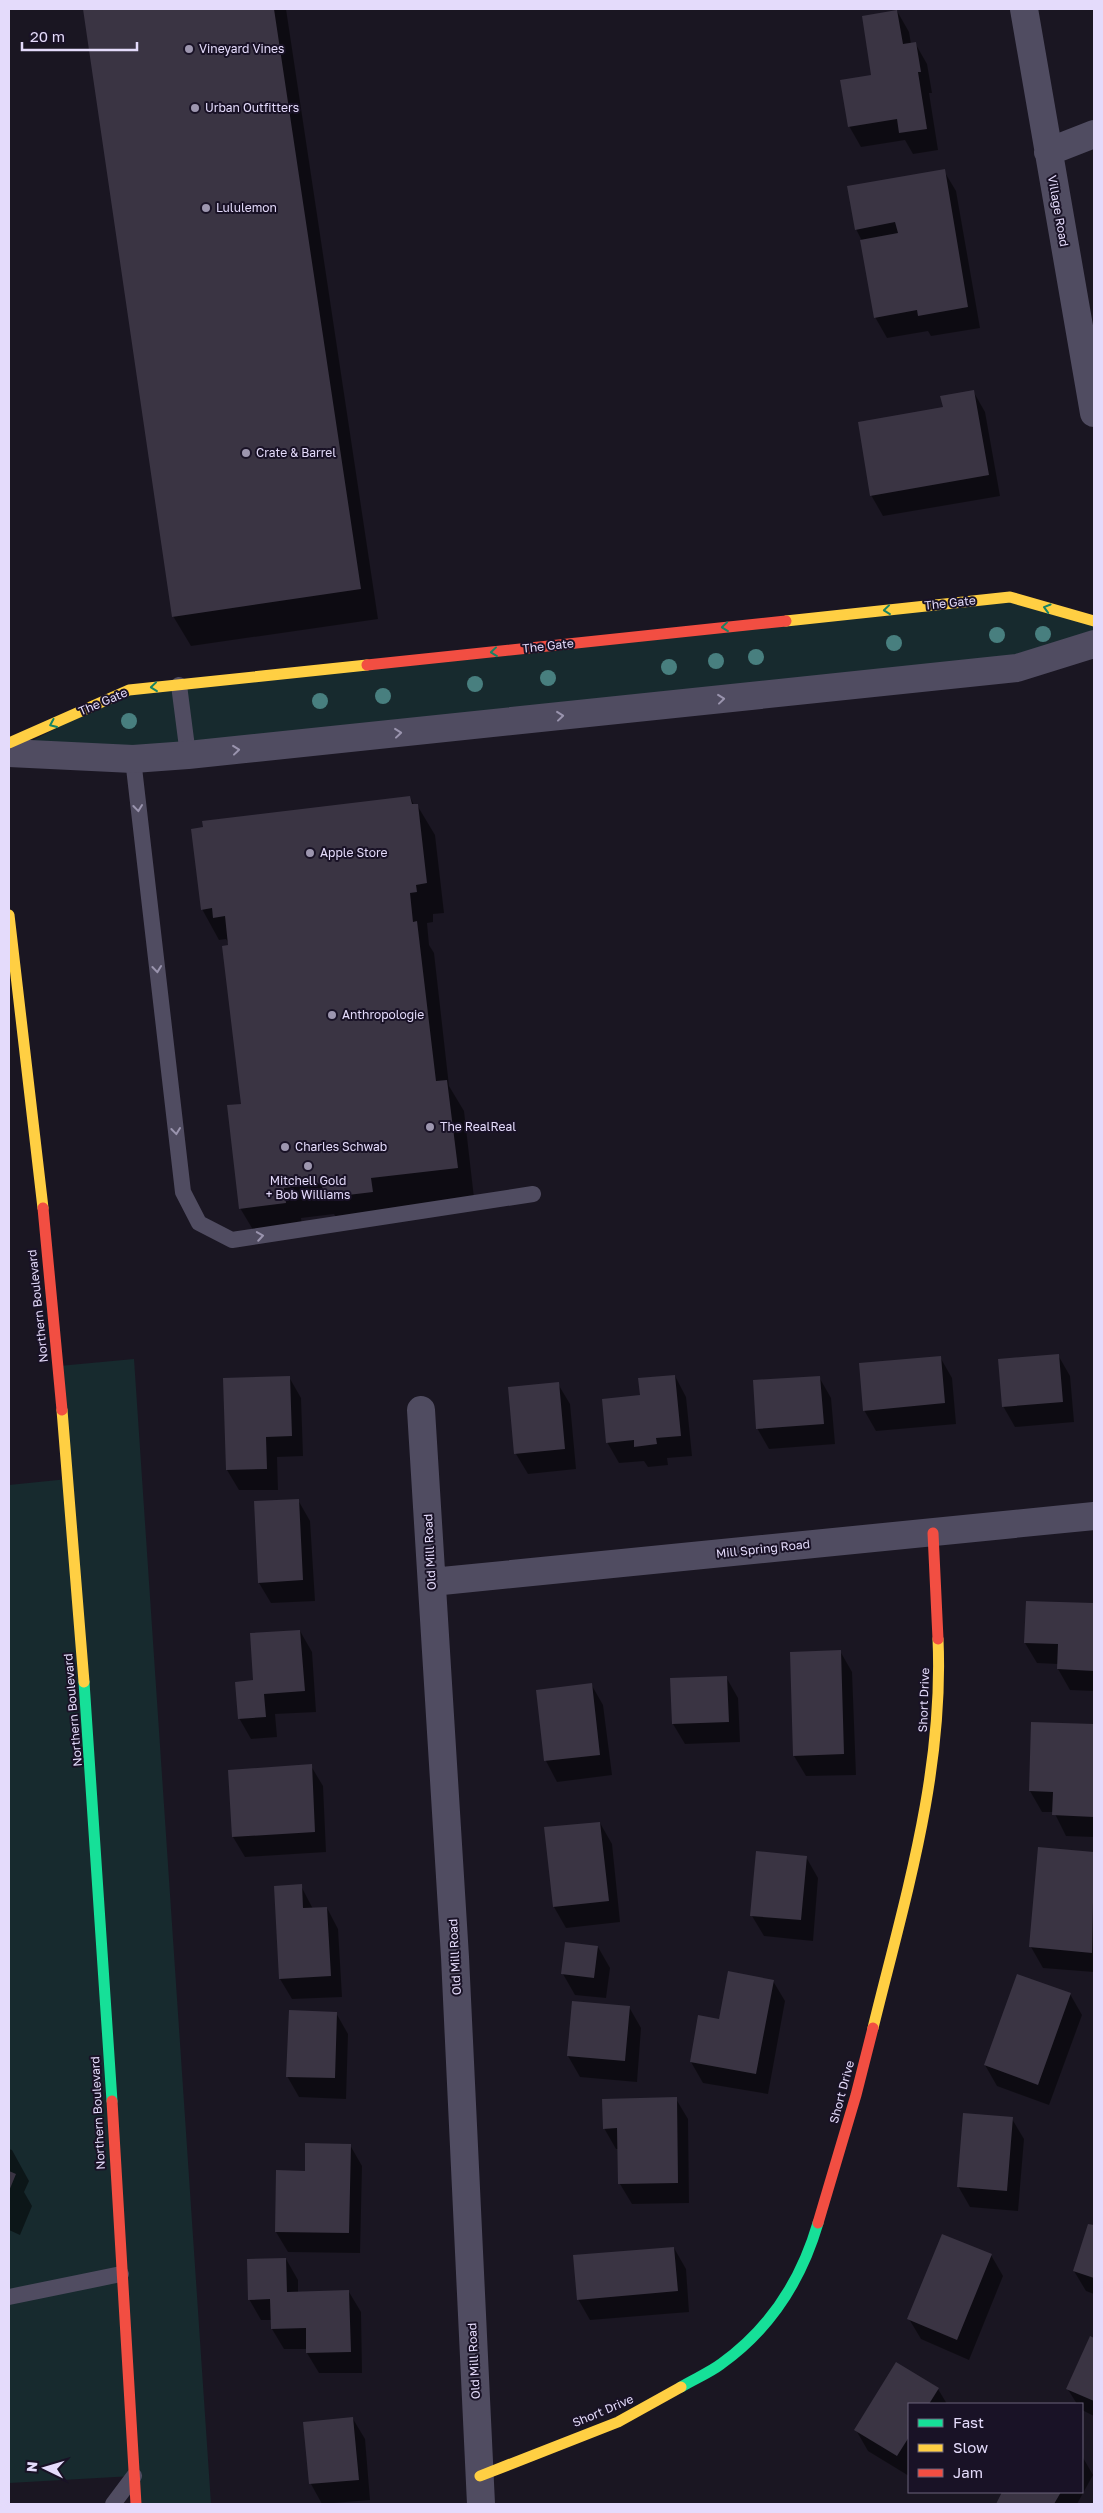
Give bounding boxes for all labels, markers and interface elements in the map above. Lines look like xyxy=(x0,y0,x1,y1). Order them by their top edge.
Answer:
scale bar xyxy=(22,20,138,52)
text: 20 m xyxy=(30,27,65,45)
place label: Vineyard Vines xyxy=(199,41,284,56)
marker: Vineyard Vines xyxy=(183,43,195,55)
place label: Urban Outfitters xyxy=(205,100,299,115)
marker: Urban Outfitters xyxy=(189,102,201,114)
street label: Village Road xyxy=(1045,174,1072,248)
place label: Lululemon xyxy=(216,200,277,215)
marker: Lululemon xyxy=(200,202,212,214)
place label: Crate & Barrel xyxy=(256,445,336,460)
marker: Crate & Barrel xyxy=(240,447,252,459)
street label: The Gate xyxy=(923,592,976,613)
one-way arrow xyxy=(1044,603,1052,613)
one-way arrow xyxy=(883,604,891,615)
one-way arrow xyxy=(721,621,729,632)
street label: The Gate xyxy=(521,635,574,656)
one-way arrow xyxy=(490,646,498,657)
one-way arrow xyxy=(150,681,158,692)
street label: The Gate xyxy=(76,685,130,719)
one-way arrow xyxy=(718,693,726,704)
one-way arrow xyxy=(556,710,564,721)
one-way arrow xyxy=(49,717,58,728)
one-way arrow xyxy=(394,728,402,739)
one-way arrow xyxy=(233,745,241,756)
one-way arrow xyxy=(133,803,143,812)
place label: Apple Store xyxy=(320,845,387,860)
marker: Apple Store xyxy=(304,847,316,859)
one-way arrow xyxy=(151,965,162,973)
place label: Anthropologie xyxy=(342,1007,424,1022)
marker: Anthropologie xyxy=(326,1009,338,1021)
place label: The RealReal xyxy=(440,1119,516,1134)
marker: The RealReal xyxy=(424,1121,436,1133)
one-way arrow xyxy=(170,1127,181,1135)
place label: Charles Schwab xyxy=(295,1139,387,1154)
marker: Charles Schwab xyxy=(279,1141,291,1153)
marker: Mitchell Gold + Bob Williams xyxy=(302,1160,314,1172)
place label: Mitchell Gold + Bob Williams xyxy=(266,1173,350,1202)
one-way arrow xyxy=(256,1231,264,1242)
street label: Northern Boulevard xyxy=(24,1249,51,1363)
street label: Old Mill Road xyxy=(420,1513,439,1591)
street label: Mill Spring Road xyxy=(715,1536,811,1561)
street label: Northern Boulevard xyxy=(60,1653,85,1767)
street label: Short Drive xyxy=(915,1667,932,1733)
street label: Old Mill Road xyxy=(445,1918,464,1996)
street label: Northern Boulevard xyxy=(87,2056,108,2170)
street label: Short Drive xyxy=(826,2059,857,2125)
street label: Old Mill Road xyxy=(464,2322,483,2400)
street label: Short Drive xyxy=(570,2391,636,2430)
legend xyxy=(908,2403,1083,2493)
text: Fast xyxy=(953,2413,984,2431)
text: Slow xyxy=(953,2438,988,2456)
north arrow xyxy=(20,2443,70,2493)
text: N xyxy=(23,2461,40,2473)
text: Jam xyxy=(953,2463,983,2481)

